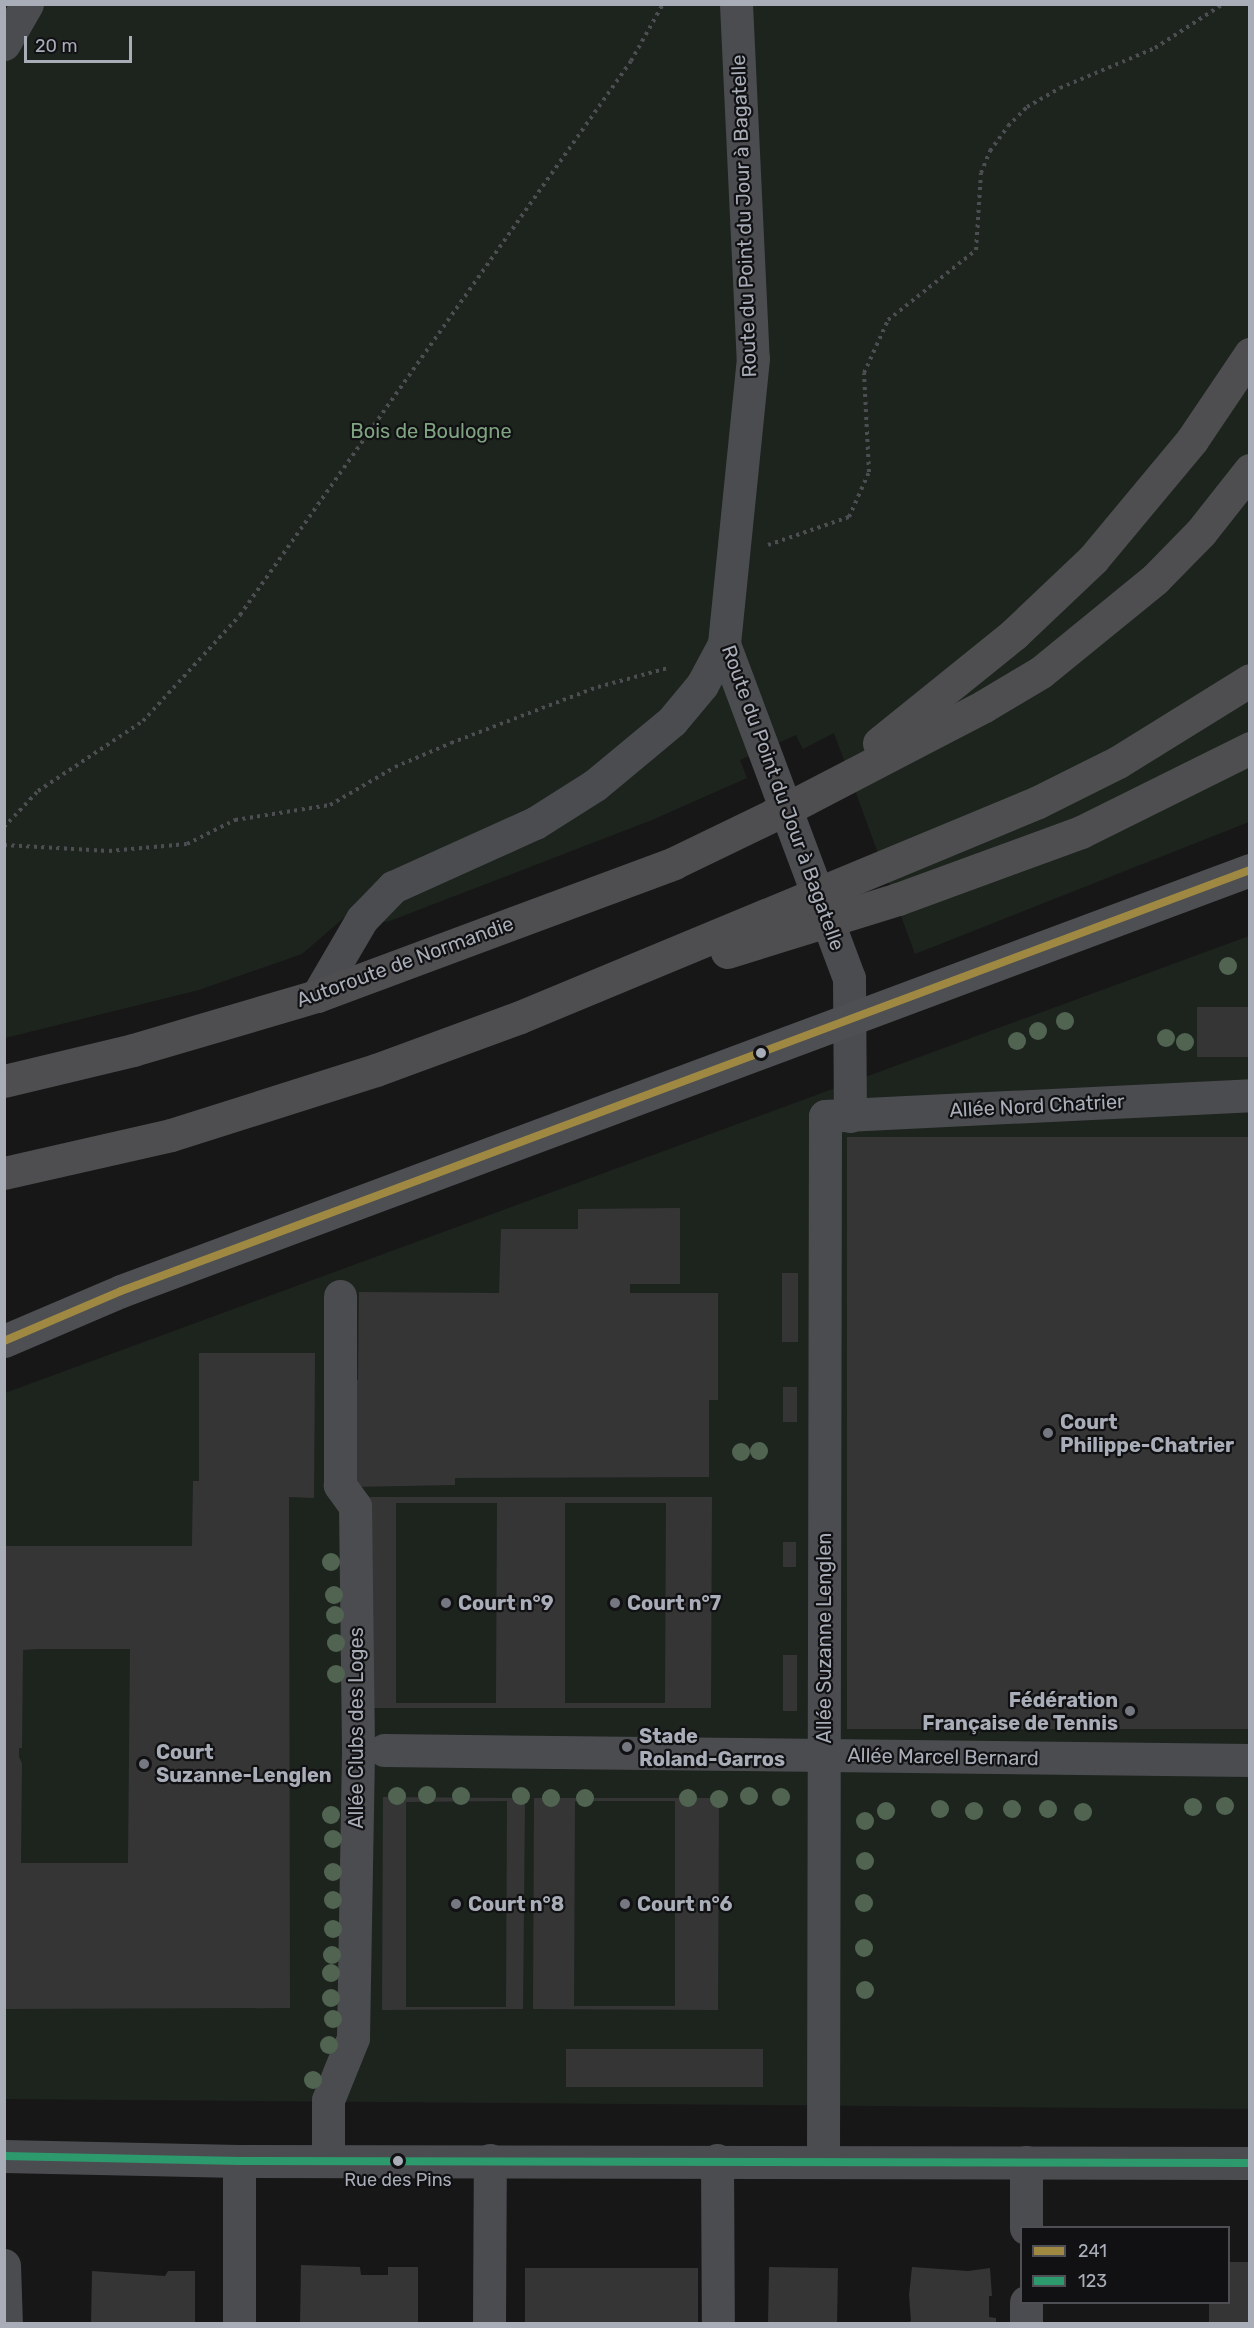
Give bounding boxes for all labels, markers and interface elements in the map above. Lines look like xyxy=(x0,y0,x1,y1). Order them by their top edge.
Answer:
scale bar xyxy=(27,24,135,62)
text: 20 m xyxy=(35,35,77,57)
street label: Route du Point du Jour à Bagatelle xyxy=(726,54,762,378)
park label: Bois de Boulogne xyxy=(350,419,512,443)
street label: Route du Point du Jour à Bagatelle xyxy=(716,642,850,954)
street label: Autoroute de Normandie xyxy=(293,912,517,1012)
unlabelled marker xyxy=(755,1047,767,1059)
street label: Allée Nord Chatrier xyxy=(949,1089,1125,1123)
place label: Court Philippe-Chatrier xyxy=(1060,1410,1234,1457)
marker: Court Philippe-Chatrier xyxy=(1041,1426,1055,1440)
street label: Allée Suzanne Lenglen xyxy=(812,1533,836,1743)
place label: Court n°9 xyxy=(458,1591,554,1615)
place label: Court n°7 xyxy=(627,1591,721,1615)
marker: Court n°9 xyxy=(439,1596,453,1610)
marker: Court n°7 xyxy=(608,1596,622,1610)
street label: Allée Clubs des Loges xyxy=(344,1627,368,1829)
place label: Fédération Française de Tennis xyxy=(922,1688,1118,1735)
marker: Fédération Française de Tennis xyxy=(1123,1704,1137,1718)
place label: Stade Roland-Garros xyxy=(639,1724,785,1771)
place label: Court Suzanne-Lenglen xyxy=(156,1740,332,1787)
marker: Stade Roland-Garros xyxy=(620,1740,634,1754)
street label: Allée Marcel Bernard xyxy=(847,1743,1039,1771)
marker: Court Suzanne-Lenglen xyxy=(137,1757,151,1771)
place label: Court n°8 xyxy=(468,1892,564,1916)
place label: Court n°6 xyxy=(637,1892,732,1916)
marker: Court n°8 xyxy=(449,1897,463,1911)
marker: Court n°6 xyxy=(618,1897,632,1911)
marker: Rue des Pins xyxy=(392,2155,404,2167)
place label: Rue des Pins xyxy=(344,2169,452,2191)
legend xyxy=(1020,2226,1230,2304)
text: 241 xyxy=(1078,2240,1107,2262)
text: 123 xyxy=(1078,2270,1107,2292)

